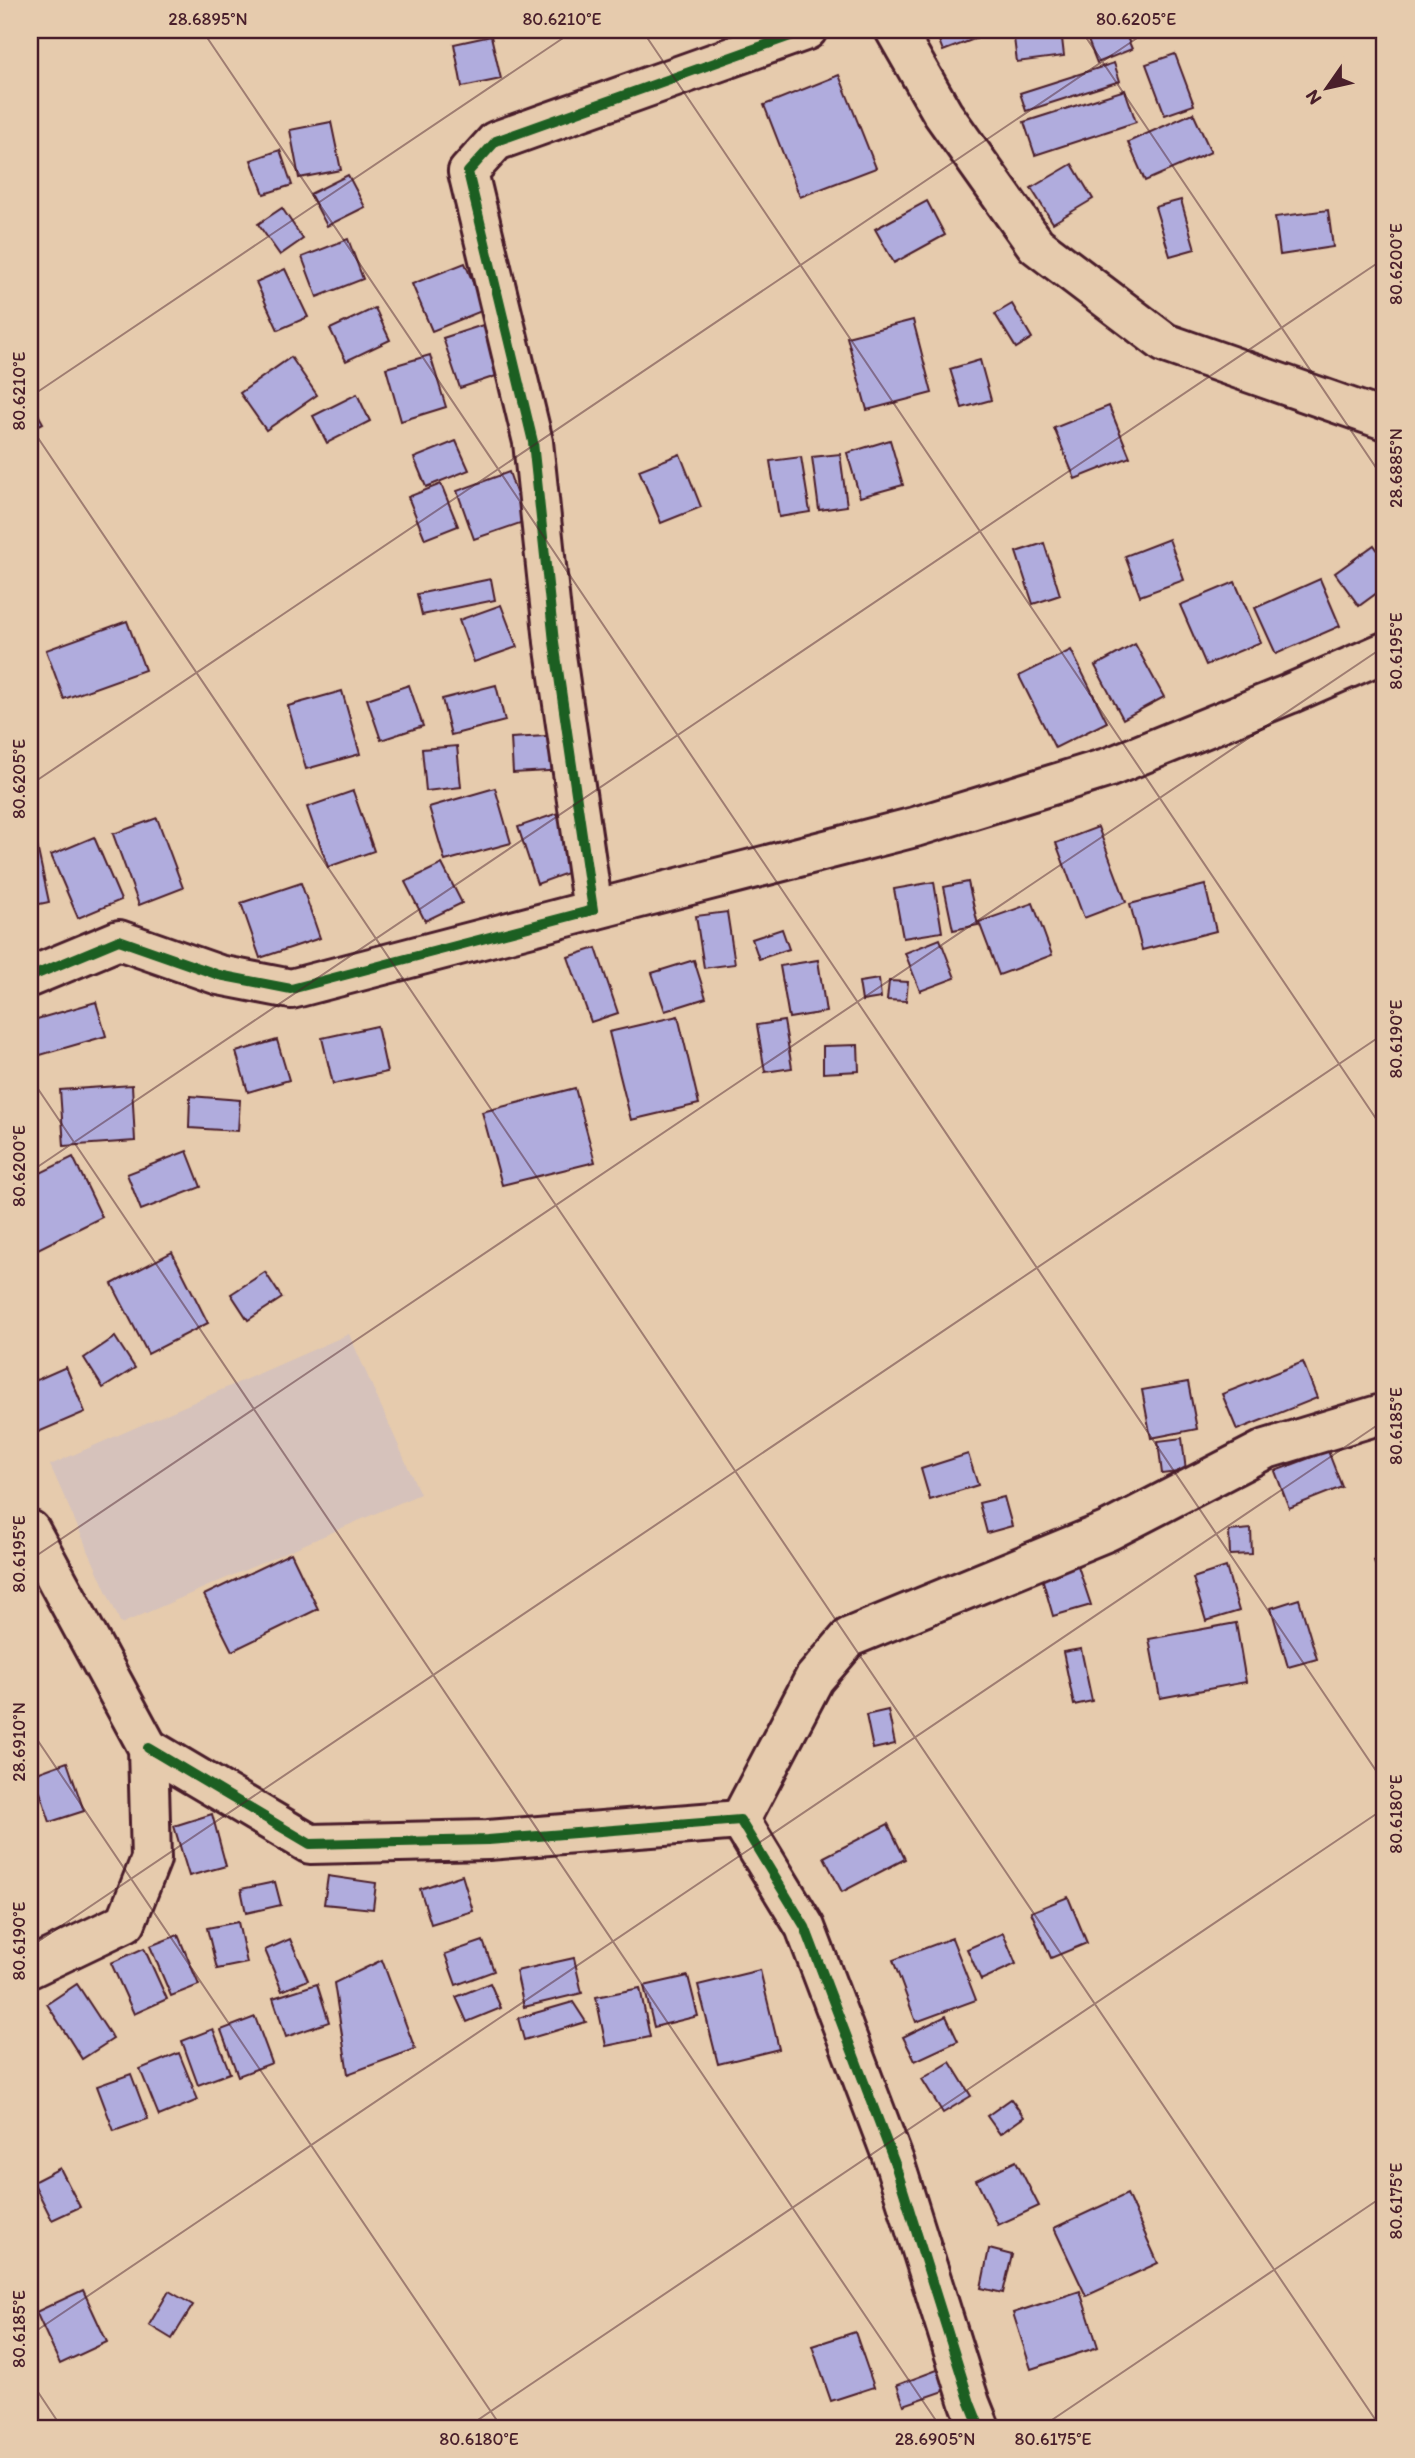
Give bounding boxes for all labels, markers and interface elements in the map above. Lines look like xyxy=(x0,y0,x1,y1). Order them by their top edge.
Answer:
text: 28.6895°N xyxy=(168,8,248,30)
text: 80.6210°E xyxy=(522,8,602,30)
text: 80.6205°E xyxy=(1096,8,1176,30)
north arrow xyxy=(1292,52,1362,122)
text: N xyxy=(1300,85,1326,109)
text: 80.6200°E xyxy=(1385,223,1407,305)
text: 80.6210°E xyxy=(8,351,30,431)
text: 28.6885°N xyxy=(1385,428,1407,508)
text: 80.6195°E xyxy=(1385,612,1407,690)
text: 80.6205°E xyxy=(8,739,30,819)
text: 80.6190°E xyxy=(1385,999,1407,1079)
text: 80.6200°E xyxy=(8,1125,30,1207)
text: 80.6185°E xyxy=(1385,1387,1407,1465)
text: 80.6195°E xyxy=(8,1515,30,1593)
text: 28.6910°N xyxy=(8,1702,30,1782)
text: 80.6180°E xyxy=(1385,1774,1407,1854)
text: 80.6190°E xyxy=(8,1901,30,1981)
text: 80.6175°E xyxy=(1385,2163,1407,2239)
text: 80.6185°E xyxy=(8,2290,30,2368)
text: 80.6180°E xyxy=(439,2428,519,2450)
text: 28.6905°N xyxy=(895,2428,975,2450)
text: 80.6175°E xyxy=(1015,2428,1091,2450)

